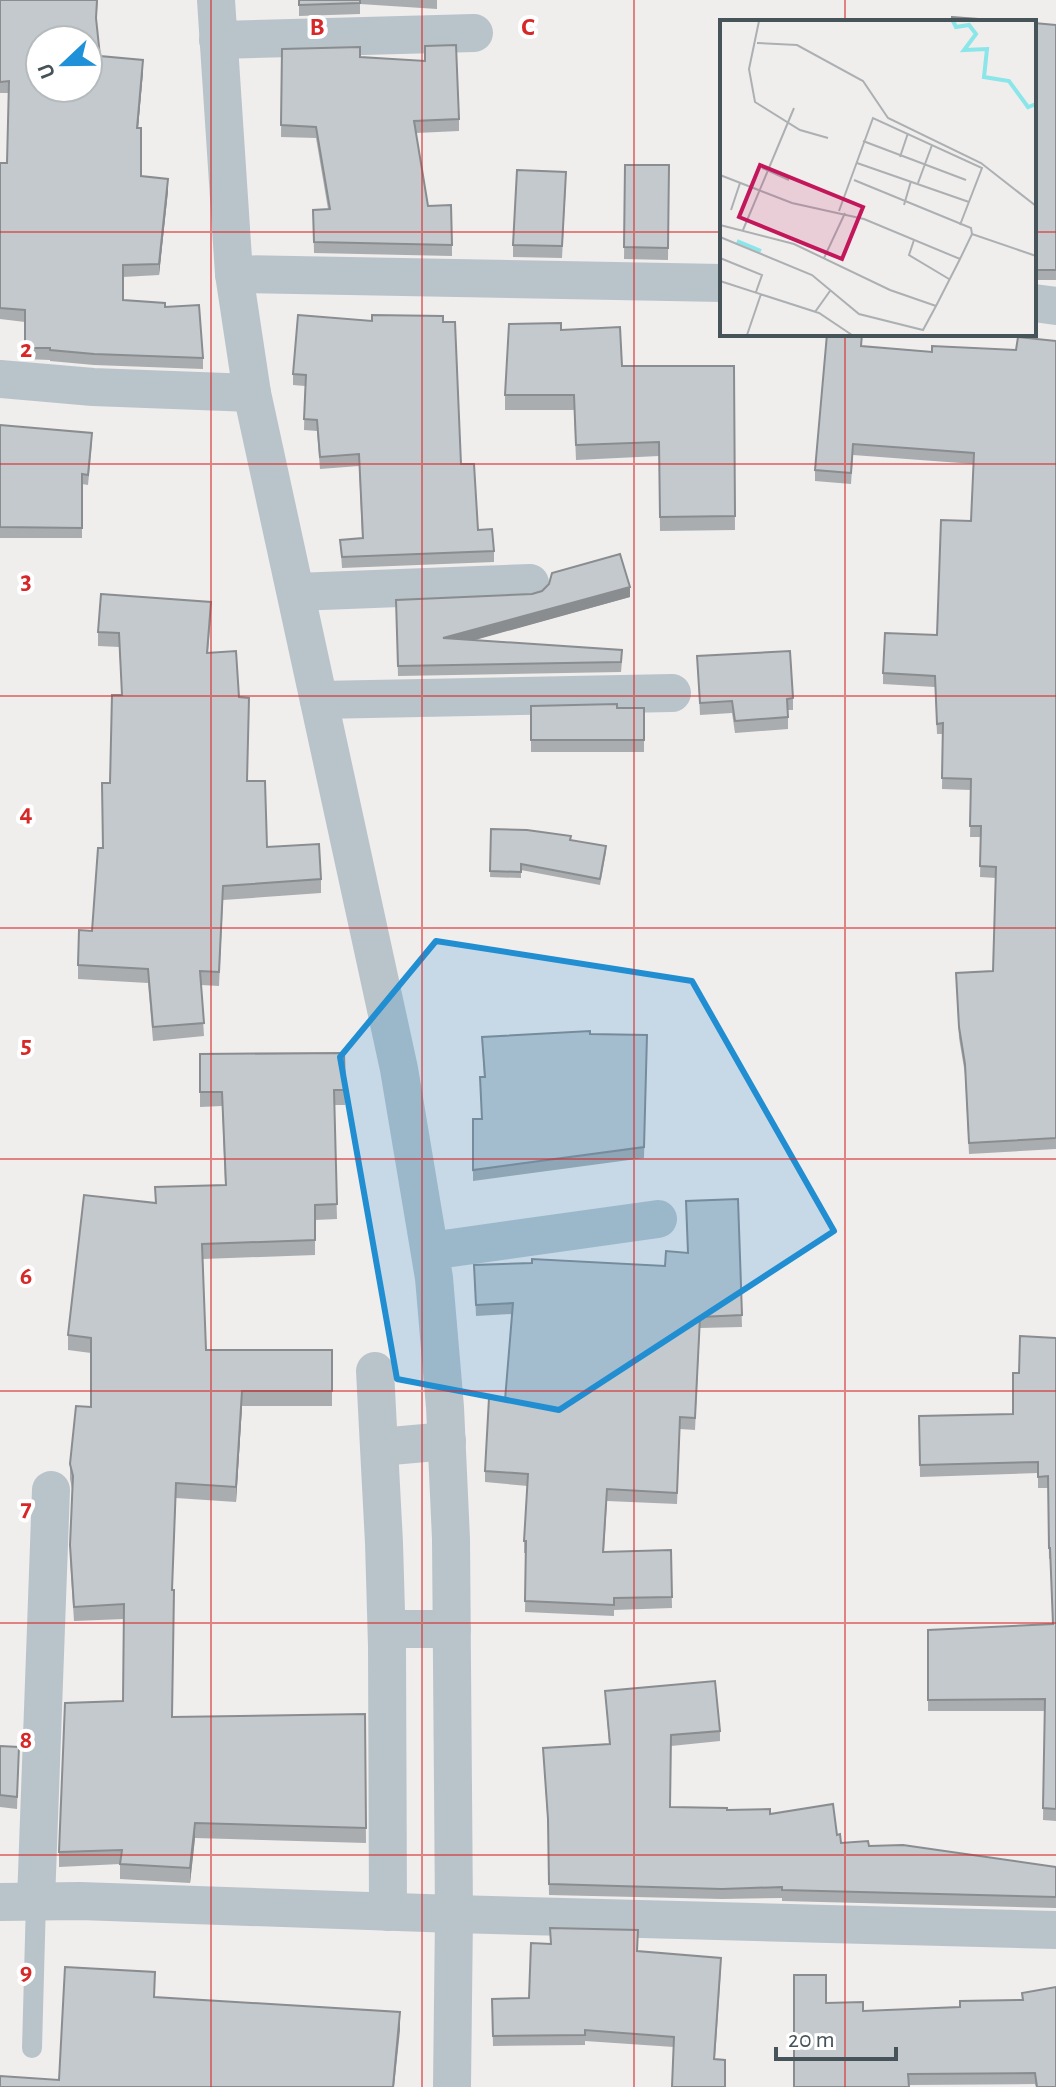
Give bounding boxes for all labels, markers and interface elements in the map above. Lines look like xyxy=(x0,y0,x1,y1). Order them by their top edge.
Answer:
text: B xyxy=(309,14,325,40)
text: C xyxy=(521,14,535,40)
inset map xyxy=(720,20,1036,336)
north arrow xyxy=(24,24,104,104)
text: U xyxy=(34,60,59,82)
text: 2 xyxy=(20,336,32,362)
text: 3 xyxy=(20,568,32,594)
text: 4 xyxy=(19,800,33,826)
text: 5 xyxy=(20,1032,32,1058)
text: 6 xyxy=(20,1263,32,1289)
text: 7 xyxy=(20,1495,32,1521)
text: 8 xyxy=(20,1727,32,1753)
text: 9 xyxy=(20,1959,32,1985)
scale bar xyxy=(776,2011,896,2061)
text: 20 m xyxy=(788,2028,835,2052)

